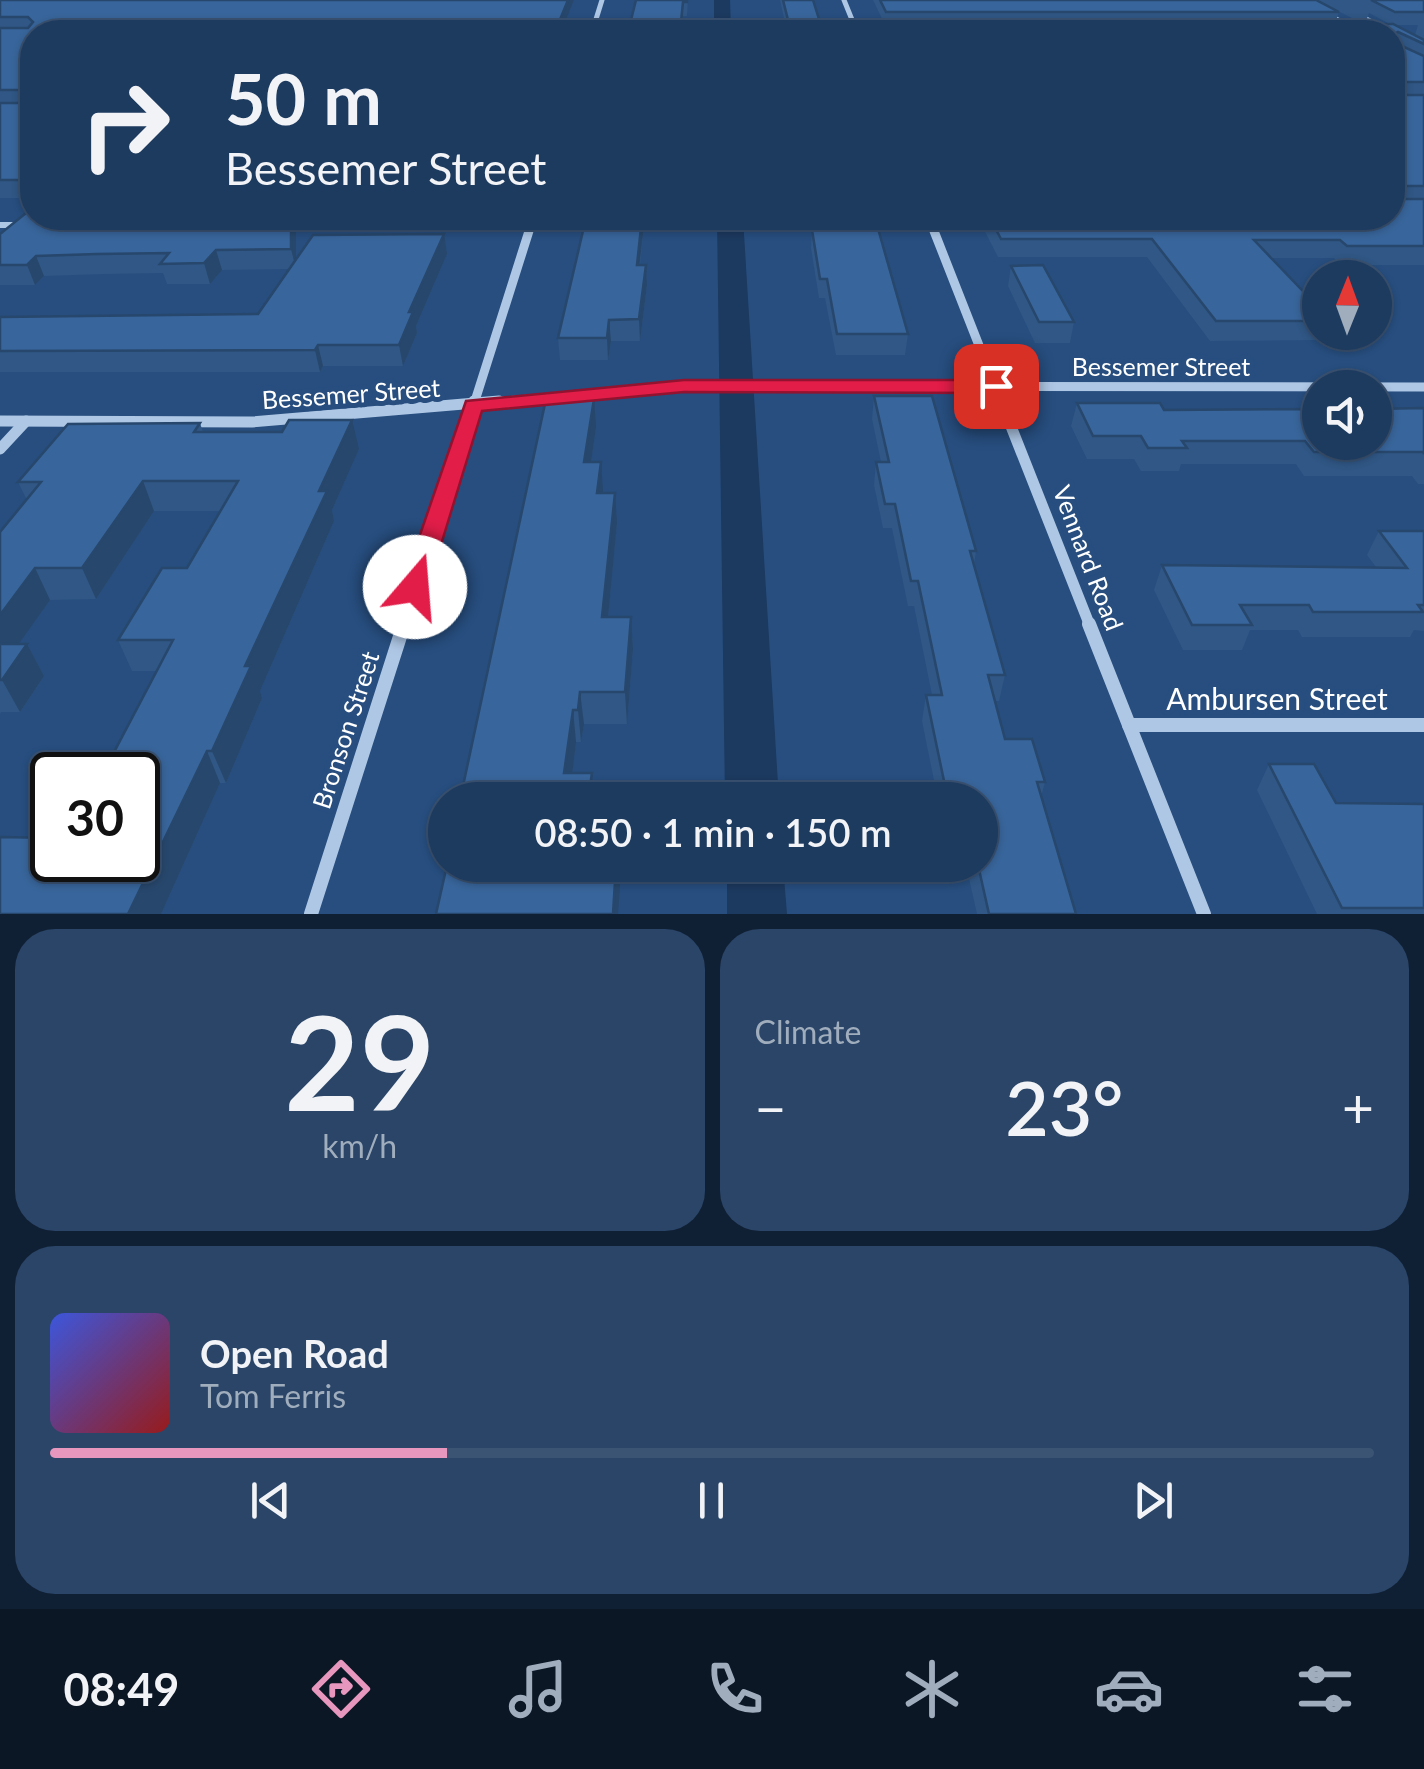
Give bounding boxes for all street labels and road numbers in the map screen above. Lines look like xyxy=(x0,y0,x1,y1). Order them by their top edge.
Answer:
street label: Bessemer Street xyxy=(1072,351,1250,381)
street label: Bessemer Street xyxy=(261,372,441,414)
street label: Vennard Road xyxy=(1048,481,1130,634)
street label: Bronson Street xyxy=(305,647,385,812)
street label: Ambursen Street xyxy=(1166,680,1388,716)

